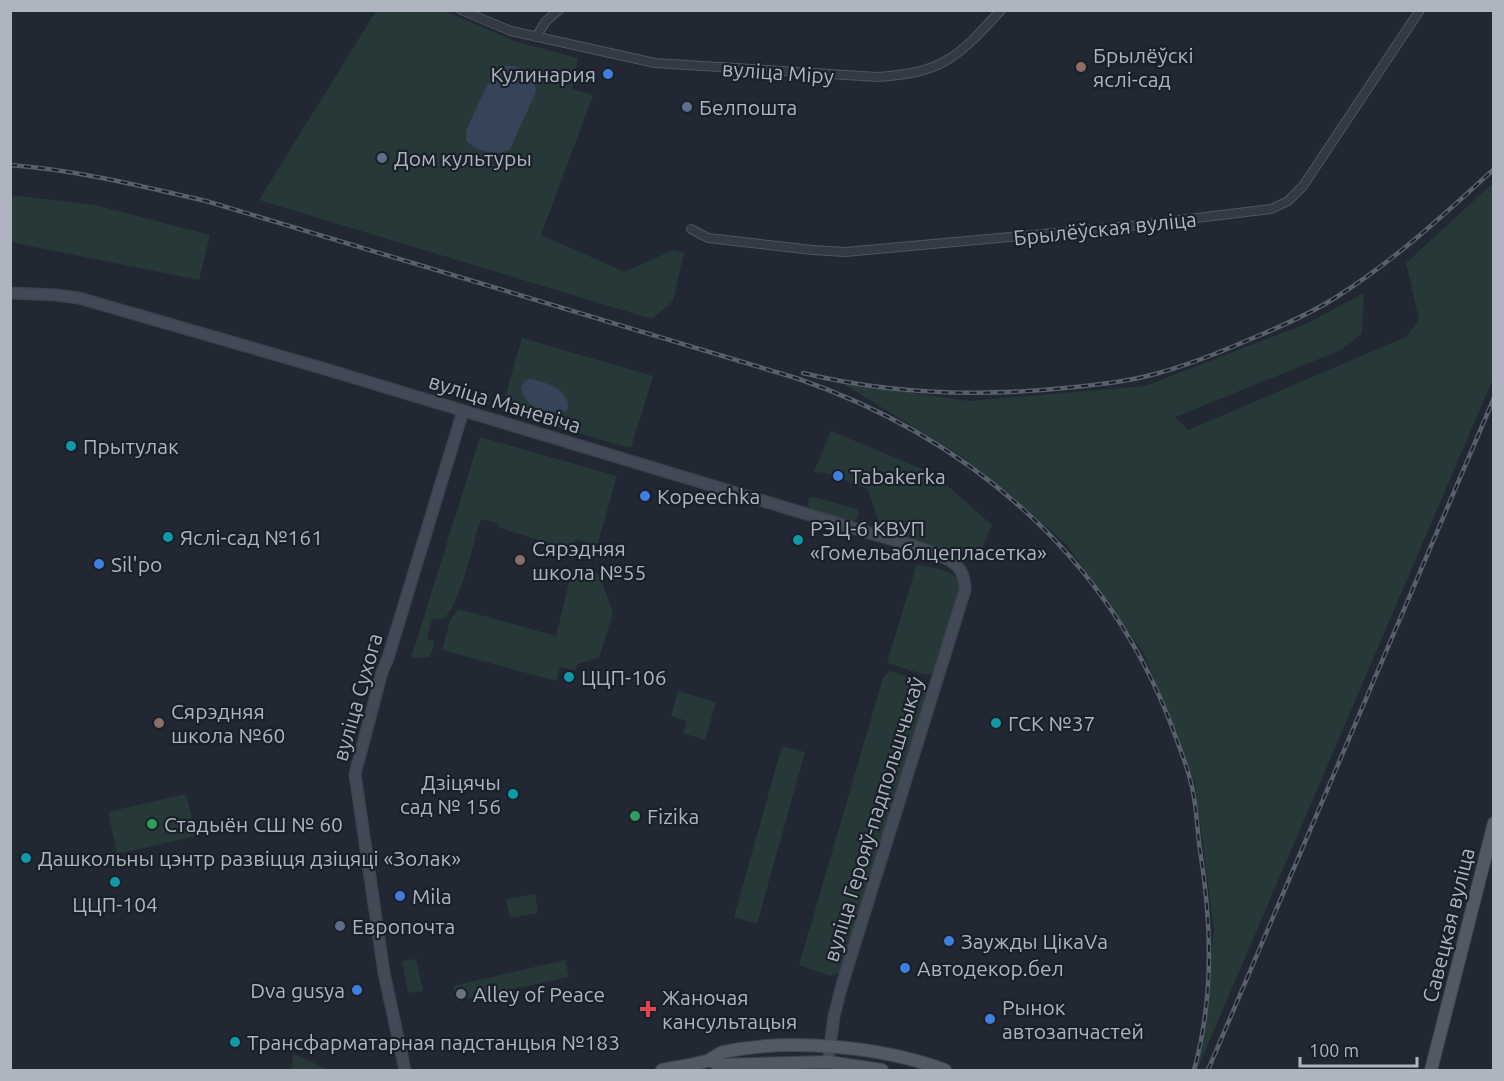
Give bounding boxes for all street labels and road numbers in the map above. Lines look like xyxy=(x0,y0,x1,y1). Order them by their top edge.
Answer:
street label: вуліца Міру xyxy=(721,56,835,88)
street label: Брылёўская вуліца xyxy=(1012,206,1198,250)
street label: вуліца Маневіча xyxy=(426,368,584,438)
street label: вуліца Сухога xyxy=(327,630,387,764)
street label: вуліца Герояў-падпольшчыкаў xyxy=(818,674,928,964)
street label: Савецкая вуліца xyxy=(1417,845,1479,1005)

